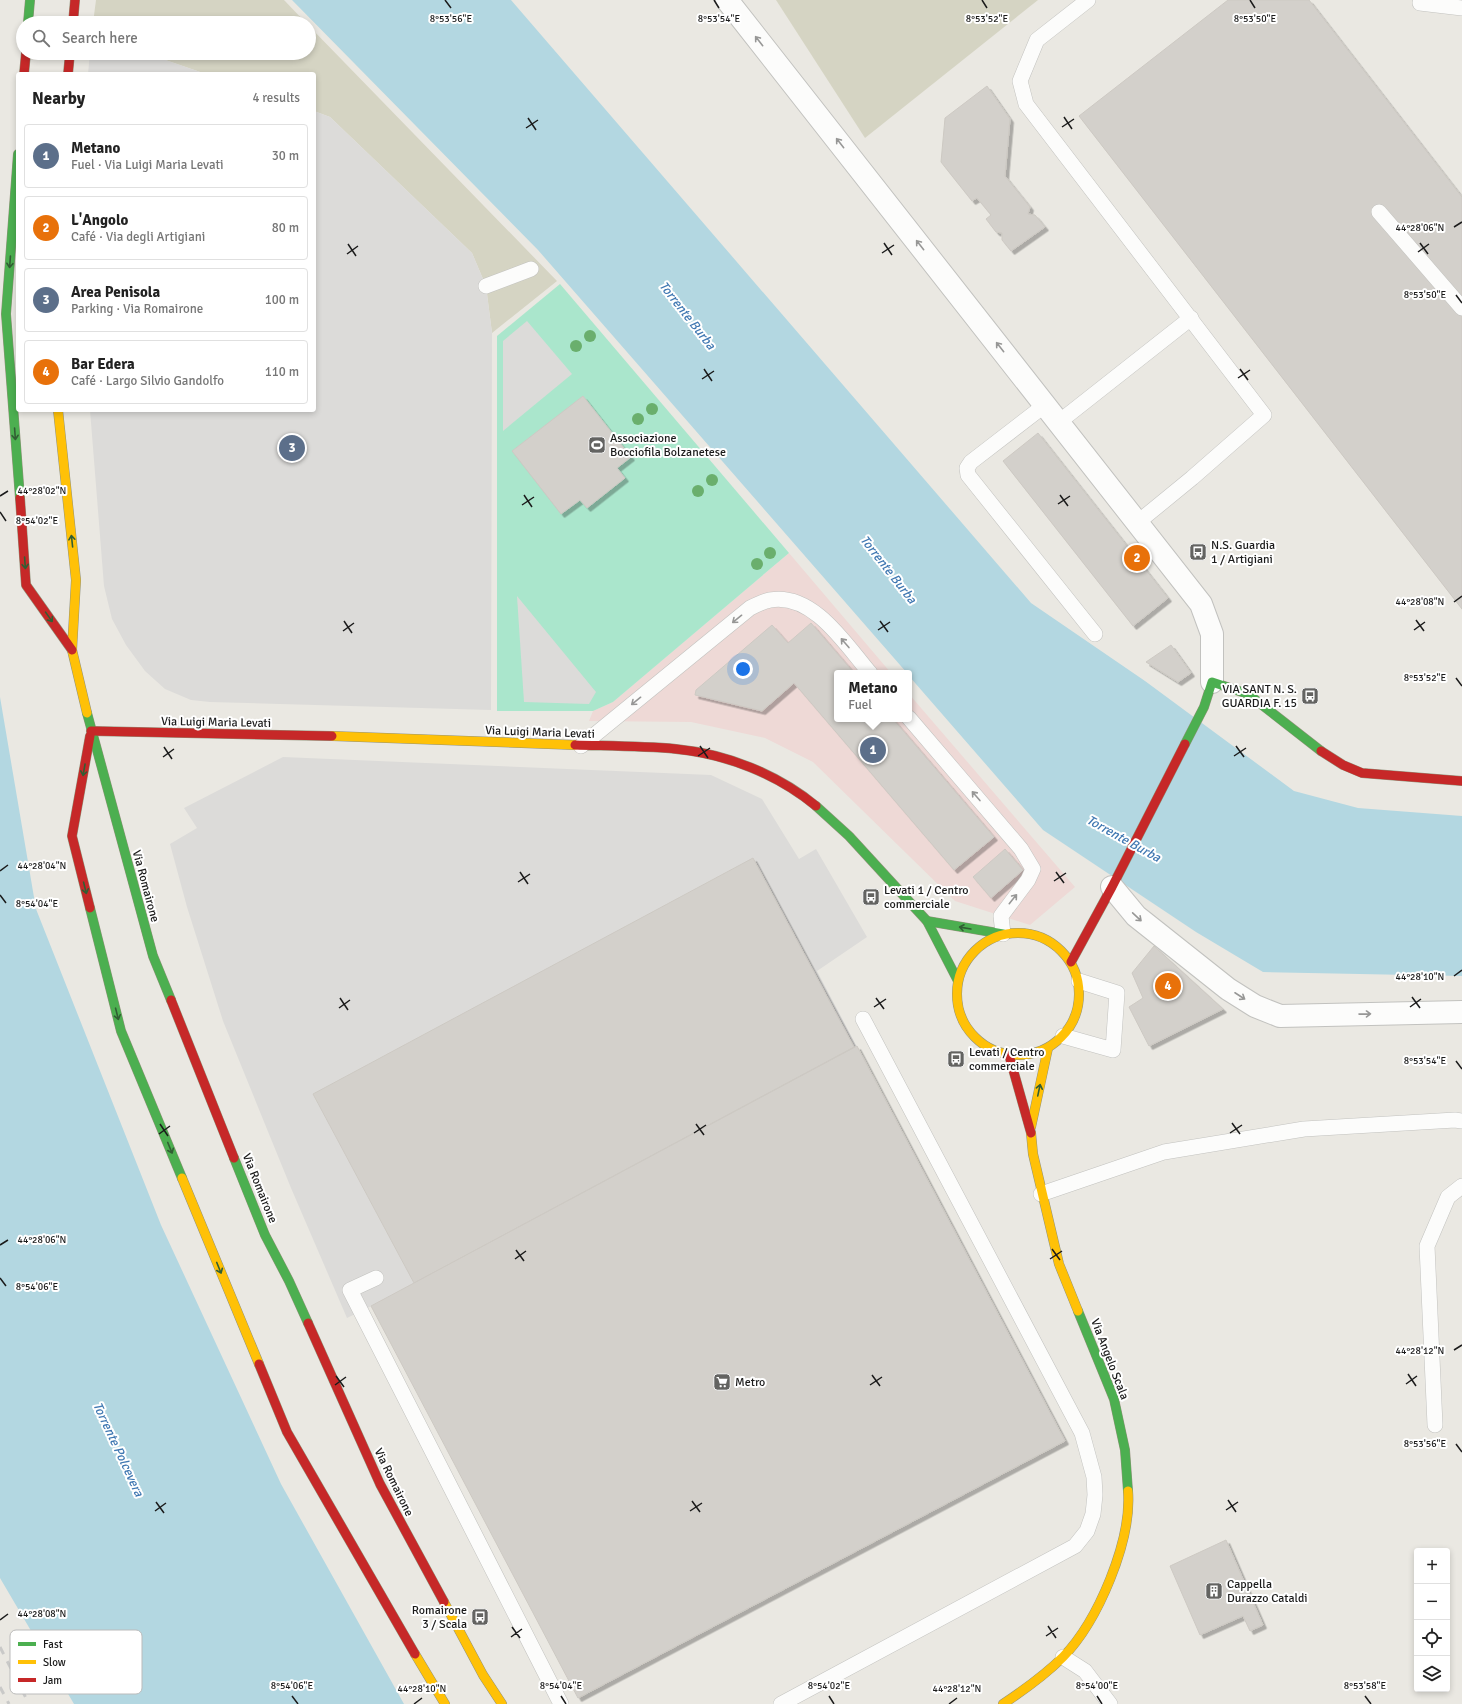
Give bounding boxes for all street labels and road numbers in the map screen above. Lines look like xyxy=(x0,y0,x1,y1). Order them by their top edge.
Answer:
street label: Via Luigi Maria Levati xyxy=(161,714,271,731)
street label: Via Luigi Maria Levati xyxy=(485,723,595,742)
street label: Via Romairone xyxy=(129,848,162,924)
street label: Via Romairone xyxy=(239,1151,280,1225)
street label: Via Angelo Scala xyxy=(1087,1317,1132,1402)
street label: Via Romairone xyxy=(371,1446,417,1519)

